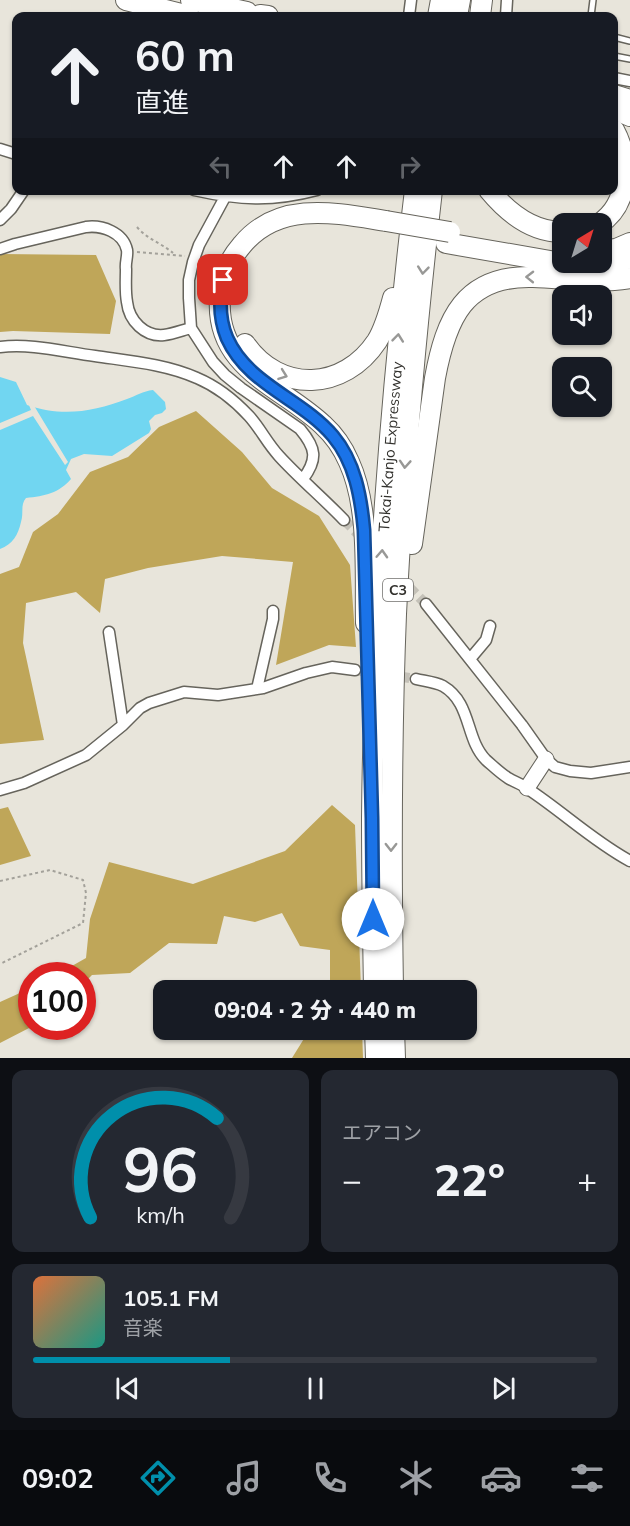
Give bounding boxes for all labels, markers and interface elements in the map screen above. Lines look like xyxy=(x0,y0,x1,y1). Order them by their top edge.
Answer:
text: 60 m xyxy=(135,29,235,82)
icon: ahead xyxy=(36,36,114,114)
text: 直進 xyxy=(135,85,189,119)
icon: left xyxy=(204,150,237,183)
icon: ahead xyxy=(267,150,300,183)
icon: ahead xyxy=(330,150,363,183)
icon: right xyxy=(393,150,426,183)
north arrow xyxy=(552,213,612,273)
map controls xyxy=(552,213,612,417)
pin xyxy=(197,254,248,305)
icon: arrive xyxy=(206,263,239,296)
one-way arrow xyxy=(417,265,430,274)
one-way arrow xyxy=(525,271,534,283)
button: sound xyxy=(552,285,612,345)
one-way arrow xyxy=(391,334,404,343)
button: search xyxy=(552,357,612,417)
street label: Tokai-Kanjo Expressway xyxy=(373,361,406,532)
one-way arrow xyxy=(277,367,288,380)
one-way arrow xyxy=(399,459,412,468)
one-way arrow xyxy=(375,549,388,558)
road number: C3 xyxy=(383,579,413,601)
one-way arrow xyxy=(385,843,397,852)
position arrow xyxy=(341,887,405,951)
speed limit sign: 100 xyxy=(18,962,96,1040)
text: 09:04 · 2 分 · 440 m xyxy=(214,996,416,1024)
text: エアコン xyxy=(342,1120,422,1145)
text: 96 xyxy=(123,1129,198,1208)
text: 22° xyxy=(434,1151,505,1207)
text: − xyxy=(342,1159,362,1200)
text: + xyxy=(577,1159,597,1200)
text: km/h xyxy=(136,1201,185,1228)
text: 105.1 FM xyxy=(123,1284,219,1312)
text: 音楽 xyxy=(123,1315,163,1340)
icon: previous xyxy=(111,1372,144,1405)
icon: pause xyxy=(299,1372,332,1405)
icon: next xyxy=(487,1372,520,1405)
icon: directions xyxy=(137,1457,179,1499)
icon: music xyxy=(223,1457,265,1499)
icon: phone xyxy=(309,1457,351,1499)
icon: climate xyxy=(395,1457,437,1499)
icon: car xyxy=(480,1457,522,1499)
icon: filters xyxy=(566,1457,608,1499)
text: 09:02 xyxy=(22,1461,93,1495)

